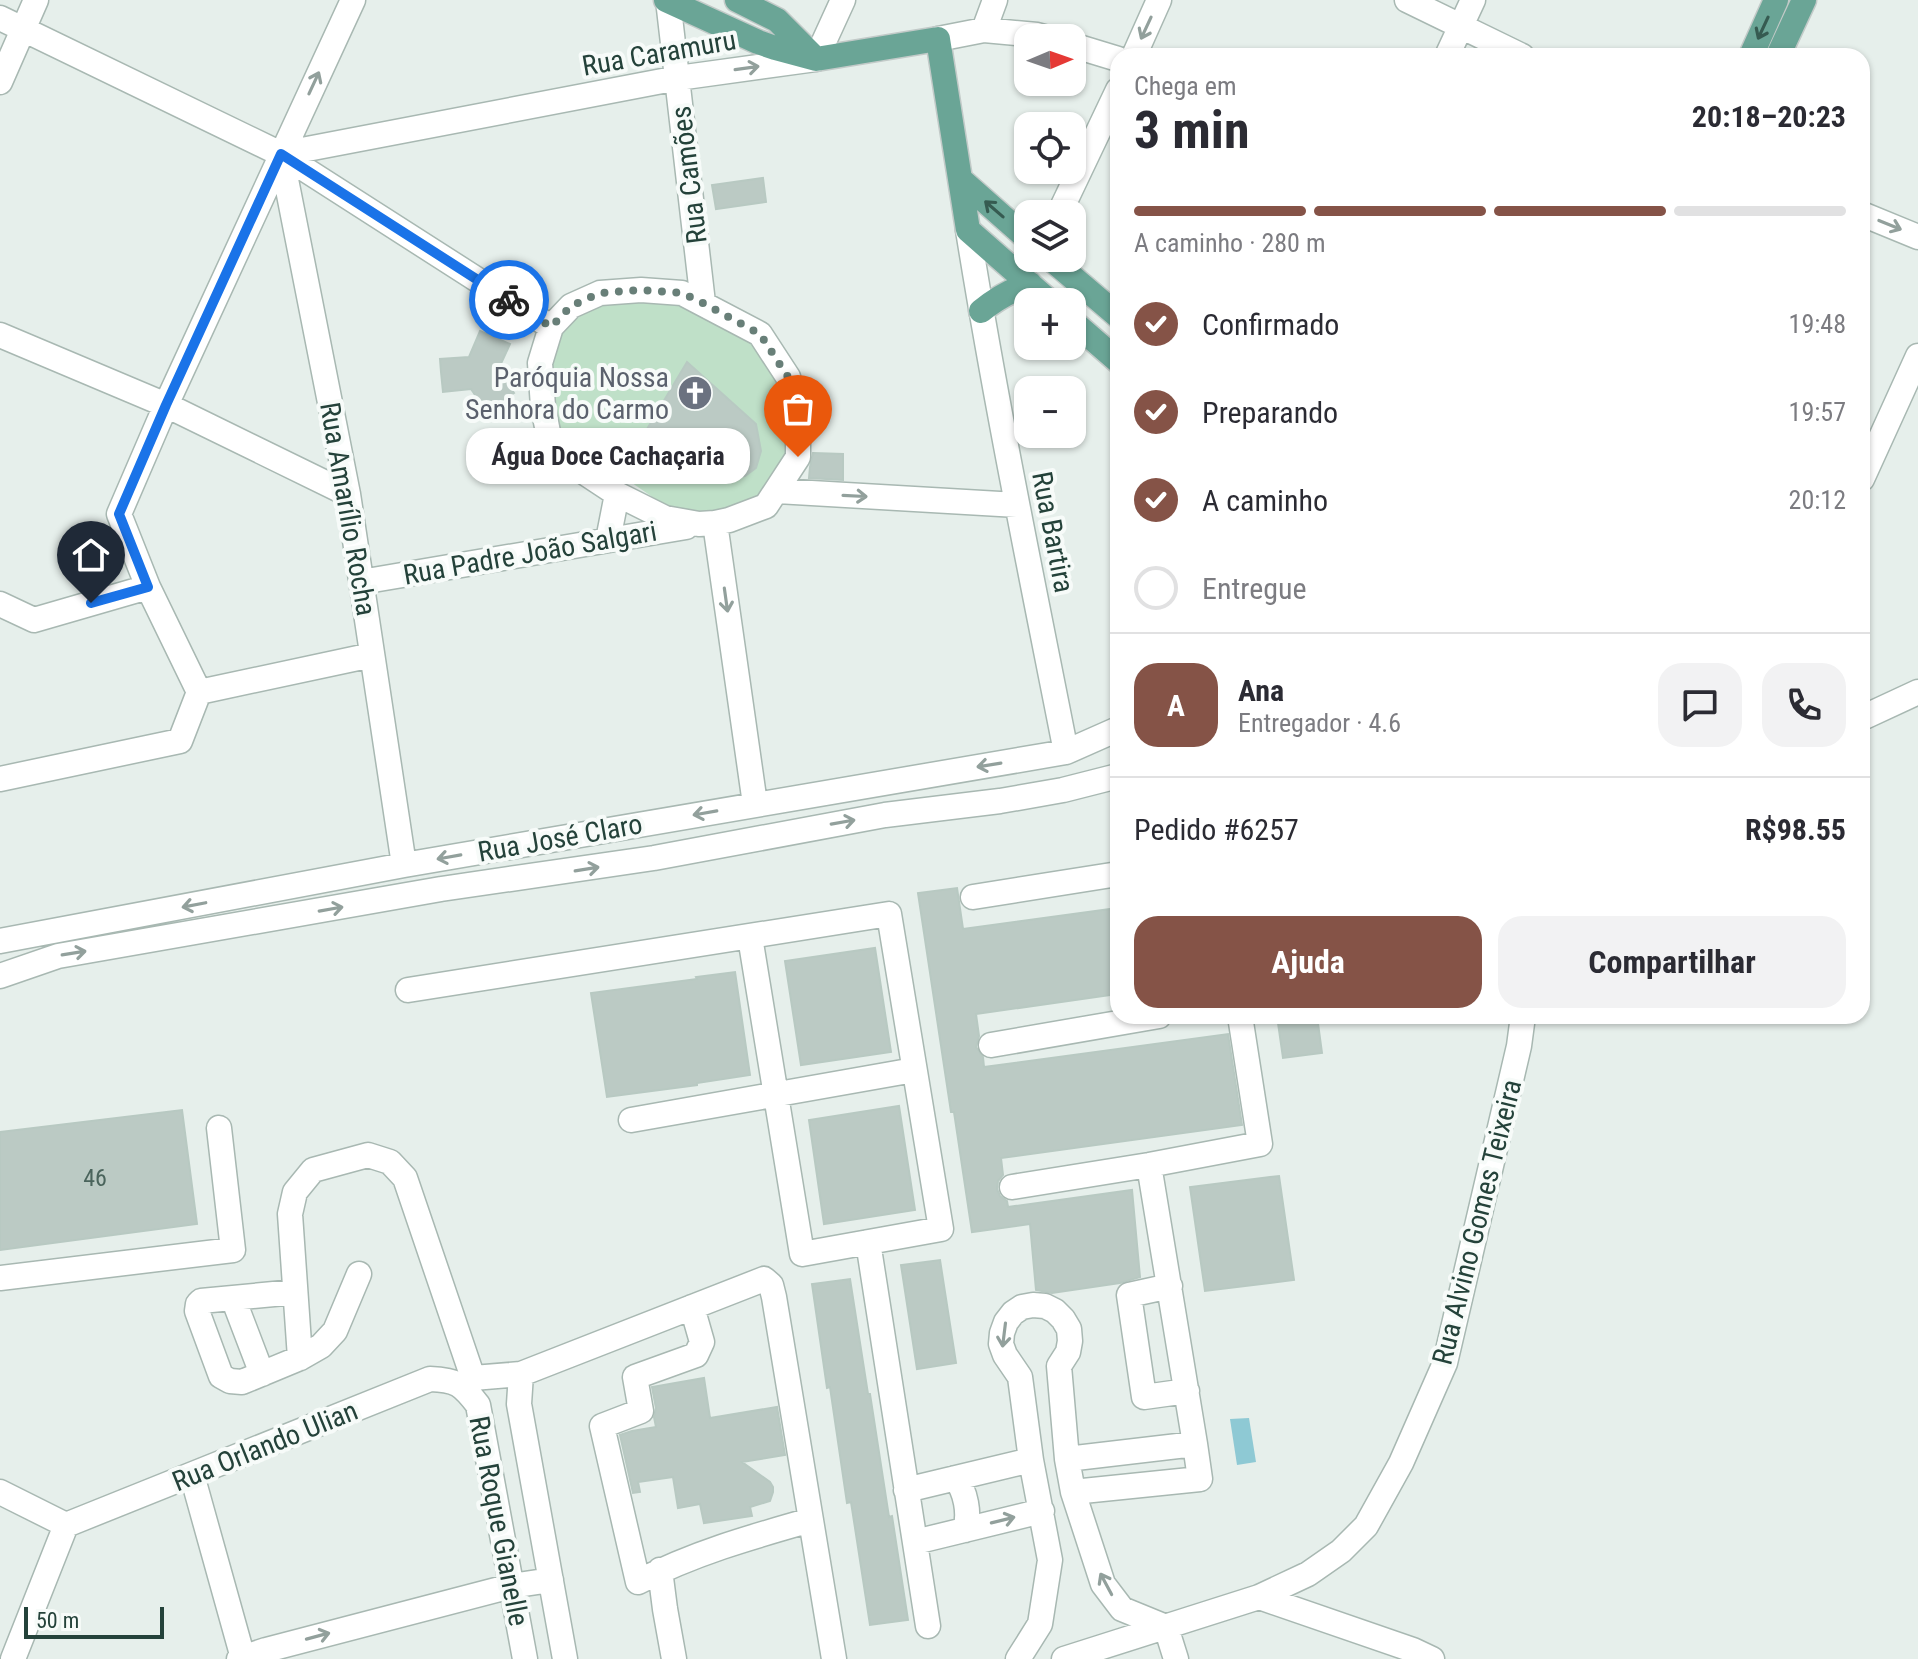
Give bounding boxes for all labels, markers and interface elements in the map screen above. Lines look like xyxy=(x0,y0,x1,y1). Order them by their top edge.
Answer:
one-way arrow xyxy=(1755,15,1770,40)
one-way arrow xyxy=(1138,16,1153,40)
street label: Rua Caramuru xyxy=(580,23,738,83)
north arrow xyxy=(1014,24,1086,96)
map controls xyxy=(1014,24,1086,448)
one-way arrow xyxy=(733,61,760,76)
one-way arrow xyxy=(307,71,322,95)
text: Chega em xyxy=(1134,71,1237,101)
text: 20:18–20:23 xyxy=(1692,99,1846,134)
text: 3 min xyxy=(1134,100,1250,161)
street label: Rua Camões xyxy=(664,104,714,246)
button: locate xyxy=(1014,112,1086,184)
one-way arrow xyxy=(985,200,1005,218)
button: layers xyxy=(1014,200,1086,272)
one-way arrow xyxy=(1877,219,1902,233)
text: A caminho · 280 m xyxy=(1134,228,1325,258)
courier xyxy=(469,260,549,340)
icon: bike xyxy=(487,278,531,322)
button: + xyxy=(1014,288,1086,360)
icon: check xyxy=(1134,302,1178,346)
text: Confirmado xyxy=(1202,307,1339,342)
text: 19:48 xyxy=(1789,309,1846,339)
place label: Paróquia Nossa Senhora do Carmo xyxy=(465,361,669,426)
church icon: Paróquia Nossa Senhora do Carmo xyxy=(676,374,714,412)
pin xyxy=(764,375,832,457)
button: − xyxy=(1014,376,1086,448)
icon: bag xyxy=(776,387,820,431)
icon: check xyxy=(1134,390,1178,434)
text: Preparando xyxy=(1202,395,1338,430)
text: 19:57 xyxy=(1789,397,1846,427)
street label: Rua Amarílio Rocha xyxy=(313,400,383,618)
callout: Água Doce Cachaçaria xyxy=(466,429,750,485)
text: Água Doce Cachaçaria xyxy=(491,441,725,471)
street label: Rua Bartira xyxy=(1025,469,1081,595)
icon: check xyxy=(1134,478,1178,522)
text: A caminho xyxy=(1202,483,1328,518)
text: 20:12 xyxy=(1789,485,1846,515)
one-way arrow xyxy=(841,489,868,504)
street label: Rua Padre João Salgari xyxy=(401,514,659,592)
pin xyxy=(57,521,125,603)
icon: home xyxy=(69,533,113,577)
text: Entregue xyxy=(1202,571,1307,606)
one-way arrow xyxy=(719,587,734,612)
button: chat xyxy=(1658,663,1742,747)
button: phone xyxy=(1762,663,1846,747)
text: Ana xyxy=(1238,673,1284,708)
text: A xyxy=(1167,688,1185,723)
text: Entregador · 4.6 xyxy=(1238,708,1401,738)
one-way arrow xyxy=(977,758,1003,773)
one-way arrow xyxy=(693,806,719,821)
street label: Rua José Claro xyxy=(475,807,645,869)
text: Pedido #6257 xyxy=(1134,812,1299,847)
text: R$98.55 xyxy=(1745,812,1846,847)
one-way arrow xyxy=(830,814,855,829)
one-way arrow xyxy=(437,851,462,866)
one-way arrow xyxy=(574,860,600,875)
one-way arrow xyxy=(181,898,207,913)
one-way arrow xyxy=(317,900,343,915)
button: Ajuda xyxy=(1134,916,1482,1008)
button: Compartilhar xyxy=(1498,916,1846,1008)
one-way arrow xyxy=(61,945,87,960)
street label: Rua Alvino Gomes Teixeira xyxy=(1426,1076,1528,1368)
house number: 46 xyxy=(83,1164,107,1192)
one-way arrow xyxy=(997,1322,1012,1348)
street label: Rua Orlando Ulian xyxy=(168,1394,362,1498)
street label: Rua Roque Gianelle xyxy=(462,1413,536,1629)
one-way arrow xyxy=(990,1512,1016,1527)
one-way arrow xyxy=(1097,1573,1113,1596)
scale bar xyxy=(24,1603,164,1639)
text: 50 m xyxy=(36,1608,79,1633)
one-way arrow xyxy=(305,1628,331,1643)

